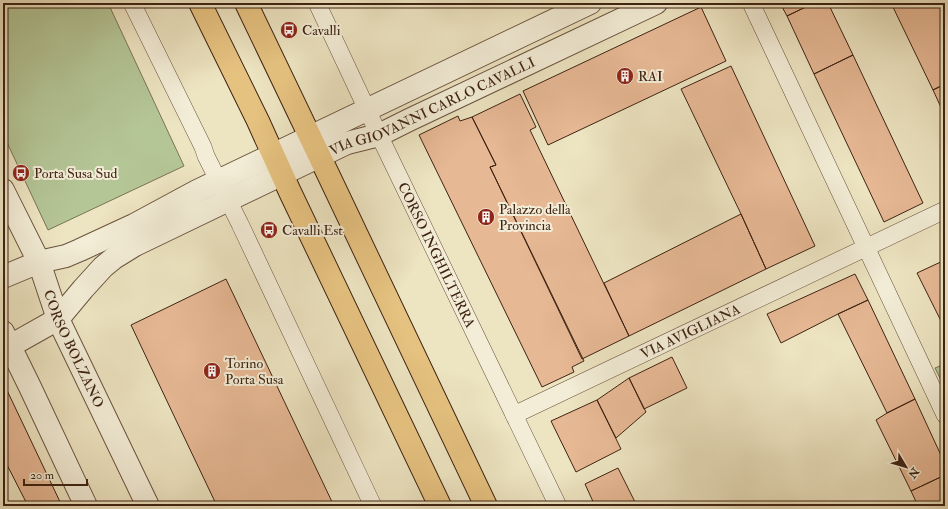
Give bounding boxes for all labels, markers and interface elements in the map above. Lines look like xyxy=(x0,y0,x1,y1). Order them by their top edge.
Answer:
bus stop icon: Cavalli xyxy=(279,20,299,40)
place label: Cavalli xyxy=(302,22,341,39)
street label: VIA GIOVANNI CARLO CAVALLI xyxy=(327,53,538,159)
building icon: RAI xyxy=(615,66,635,86)
place label: RAI xyxy=(638,68,663,85)
bus stop icon: Porta Susa Sud xyxy=(11,163,31,183)
place label: Porta Susa Sud xyxy=(34,165,117,182)
street label: CORSO INGHILTERRA xyxy=(394,180,479,331)
place label: Palazzo della Provincia xyxy=(499,201,571,234)
building icon: Palazzo della Provincia xyxy=(476,207,496,227)
bus stop icon: Cavalli Est xyxy=(259,220,279,240)
place label: Cavalli Est xyxy=(282,222,343,239)
street label: CORSO BOLZANO xyxy=(40,288,107,410)
street label: VIA AVIGLIANA xyxy=(638,301,743,363)
place label: Torino Porta Susa xyxy=(225,355,284,388)
building icon: Torino Porta Susa xyxy=(202,361,222,381)
north arrow xyxy=(886,447,926,487)
scale bar xyxy=(24,461,87,487)
text: N xyxy=(905,464,922,482)
text: 20 m xyxy=(30,468,55,483)

